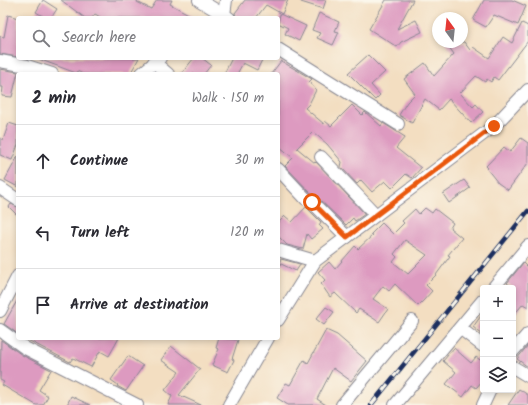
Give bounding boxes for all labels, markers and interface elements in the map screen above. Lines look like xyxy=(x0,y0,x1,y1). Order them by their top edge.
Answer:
north arrow xyxy=(432,12,468,48)
search box xyxy=(16,16,280,60)
text: Search here xyxy=(62,26,136,50)
icon: search xyxy=(30,27,52,49)
text: 2 min xyxy=(32,85,76,112)
text: Walk · 150 m xyxy=(192,88,264,109)
route end xyxy=(485,117,503,135)
text: Continue xyxy=(70,149,128,173)
icon: ahead xyxy=(32,150,54,172)
text: 30 m xyxy=(235,150,264,171)
route start xyxy=(303,193,321,211)
text: Turn left xyxy=(70,221,130,245)
icon: left xyxy=(32,222,54,244)
text: 120 m xyxy=(230,222,264,243)
map controls xyxy=(480,285,516,393)
button: + xyxy=(480,285,516,321)
text: Arrive at destination xyxy=(70,293,209,317)
icon: arrive xyxy=(32,294,54,316)
button: − xyxy=(480,321,516,357)
button: layers xyxy=(480,357,516,393)

